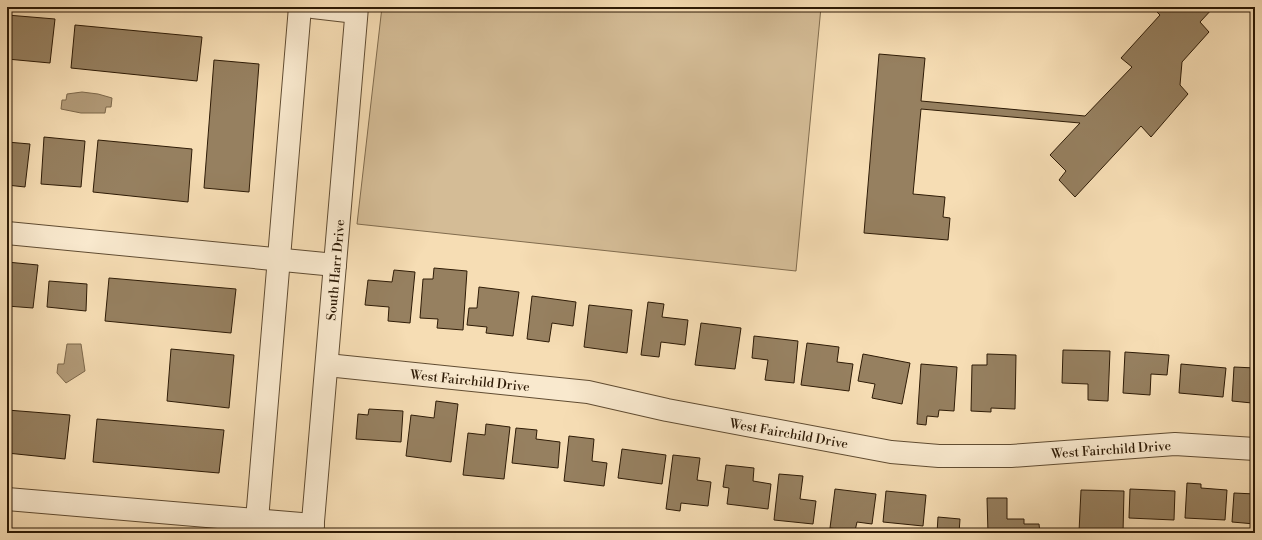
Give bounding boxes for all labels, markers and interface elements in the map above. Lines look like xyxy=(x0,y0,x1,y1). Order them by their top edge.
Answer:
street label: South Harr Drive xyxy=(324,218,348,321)
street label: West Fairchild Drive xyxy=(408,367,531,395)
street label: West Fairchild Drive xyxy=(727,415,850,452)
street label: West Fairchild Drive xyxy=(1050,438,1172,462)

